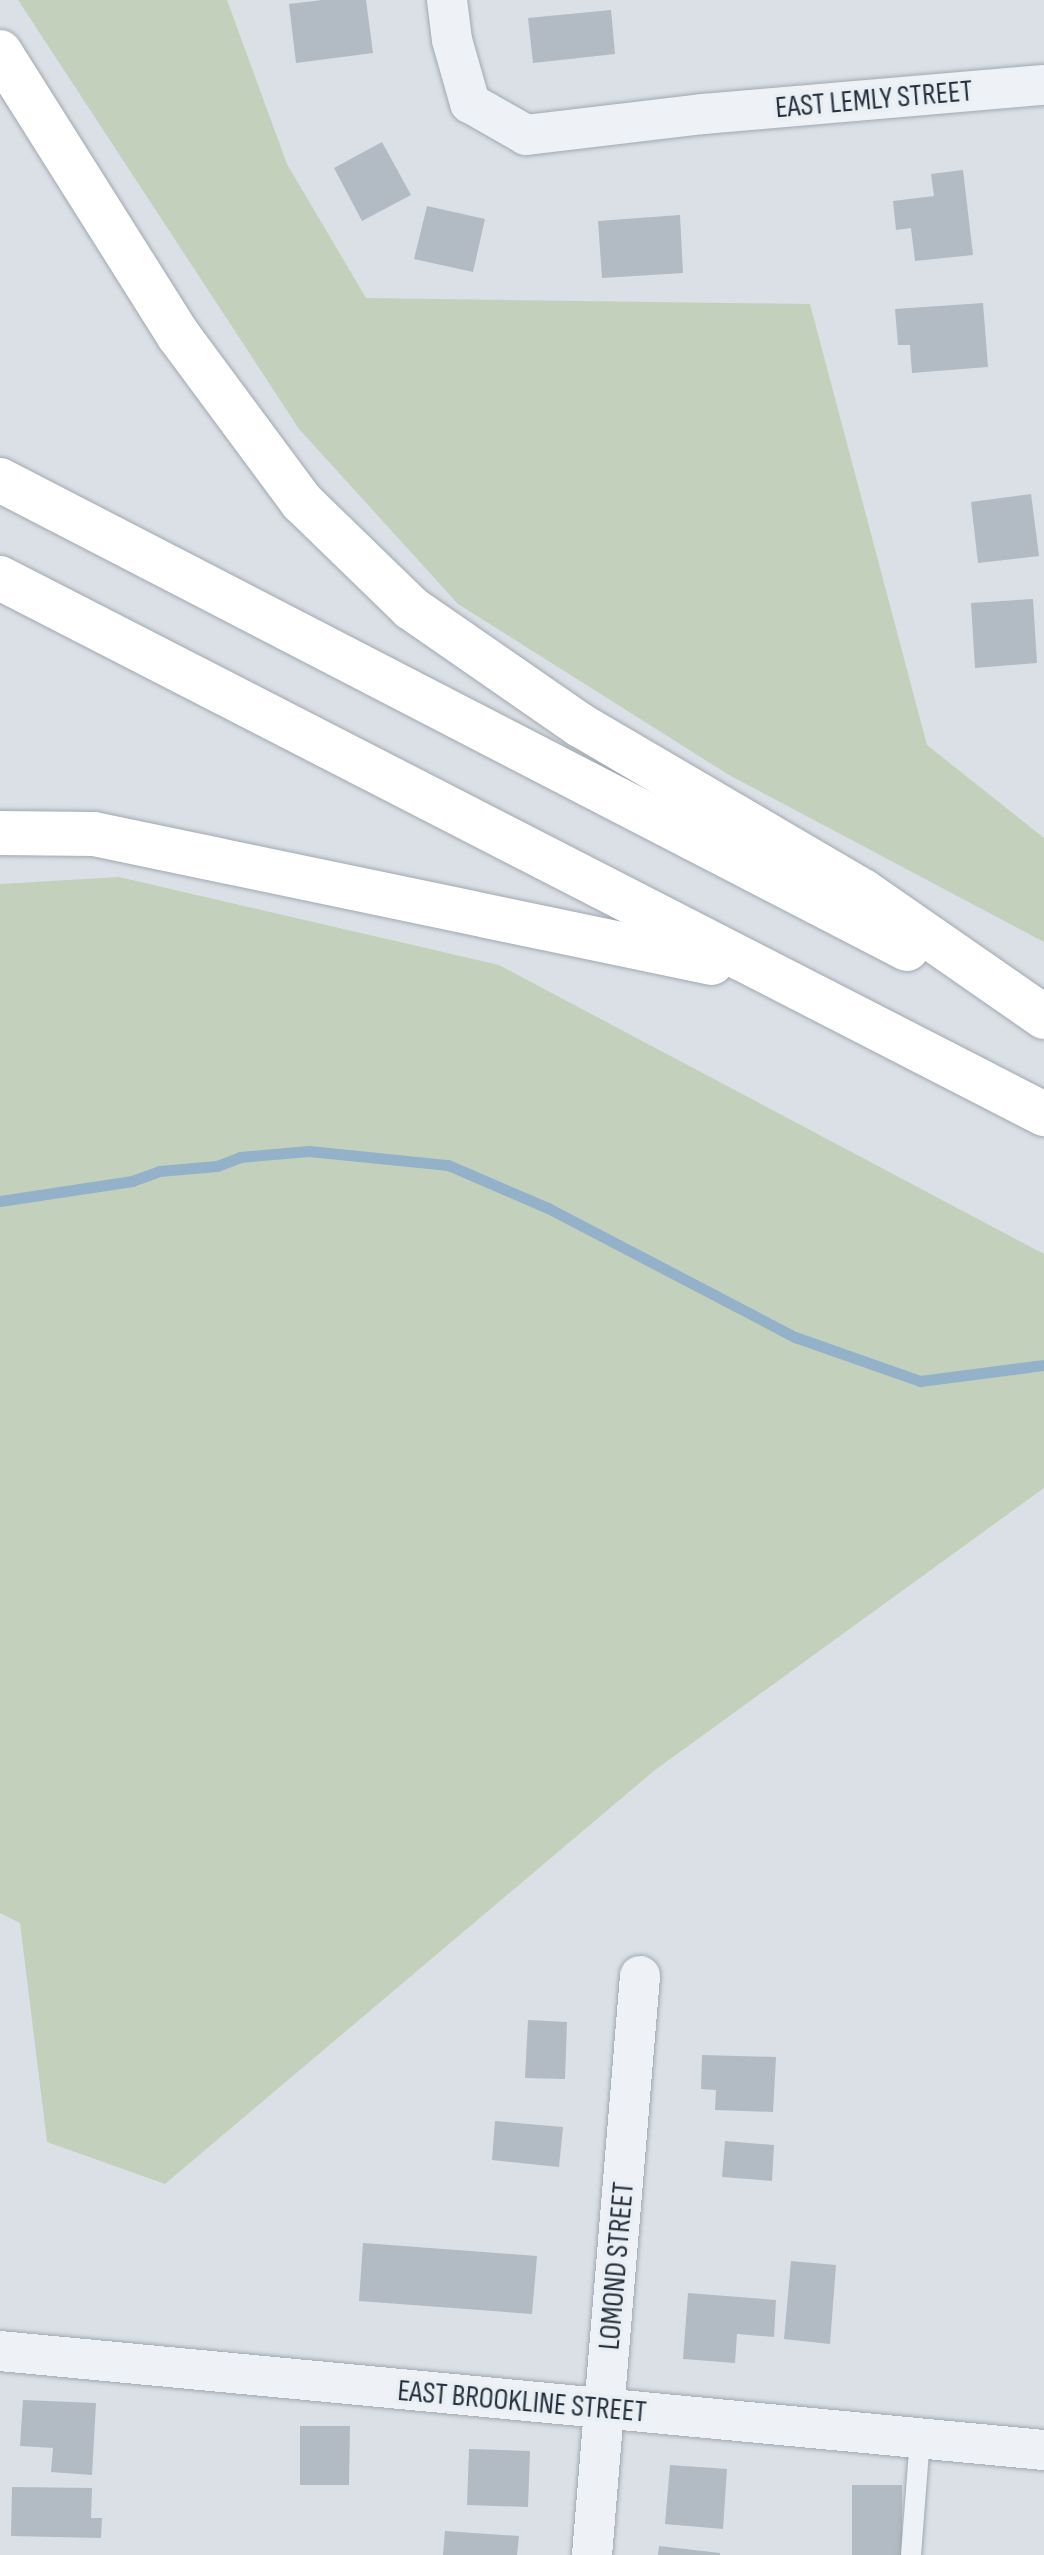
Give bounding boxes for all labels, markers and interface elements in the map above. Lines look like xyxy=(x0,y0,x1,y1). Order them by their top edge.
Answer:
street label: EAST LEMLY STREET xyxy=(774,73,974,127)
street label: LOMOND STREET xyxy=(592,2181,642,2351)
street label: EAST BROOKLINE STREET xyxy=(396,2373,648,2431)

